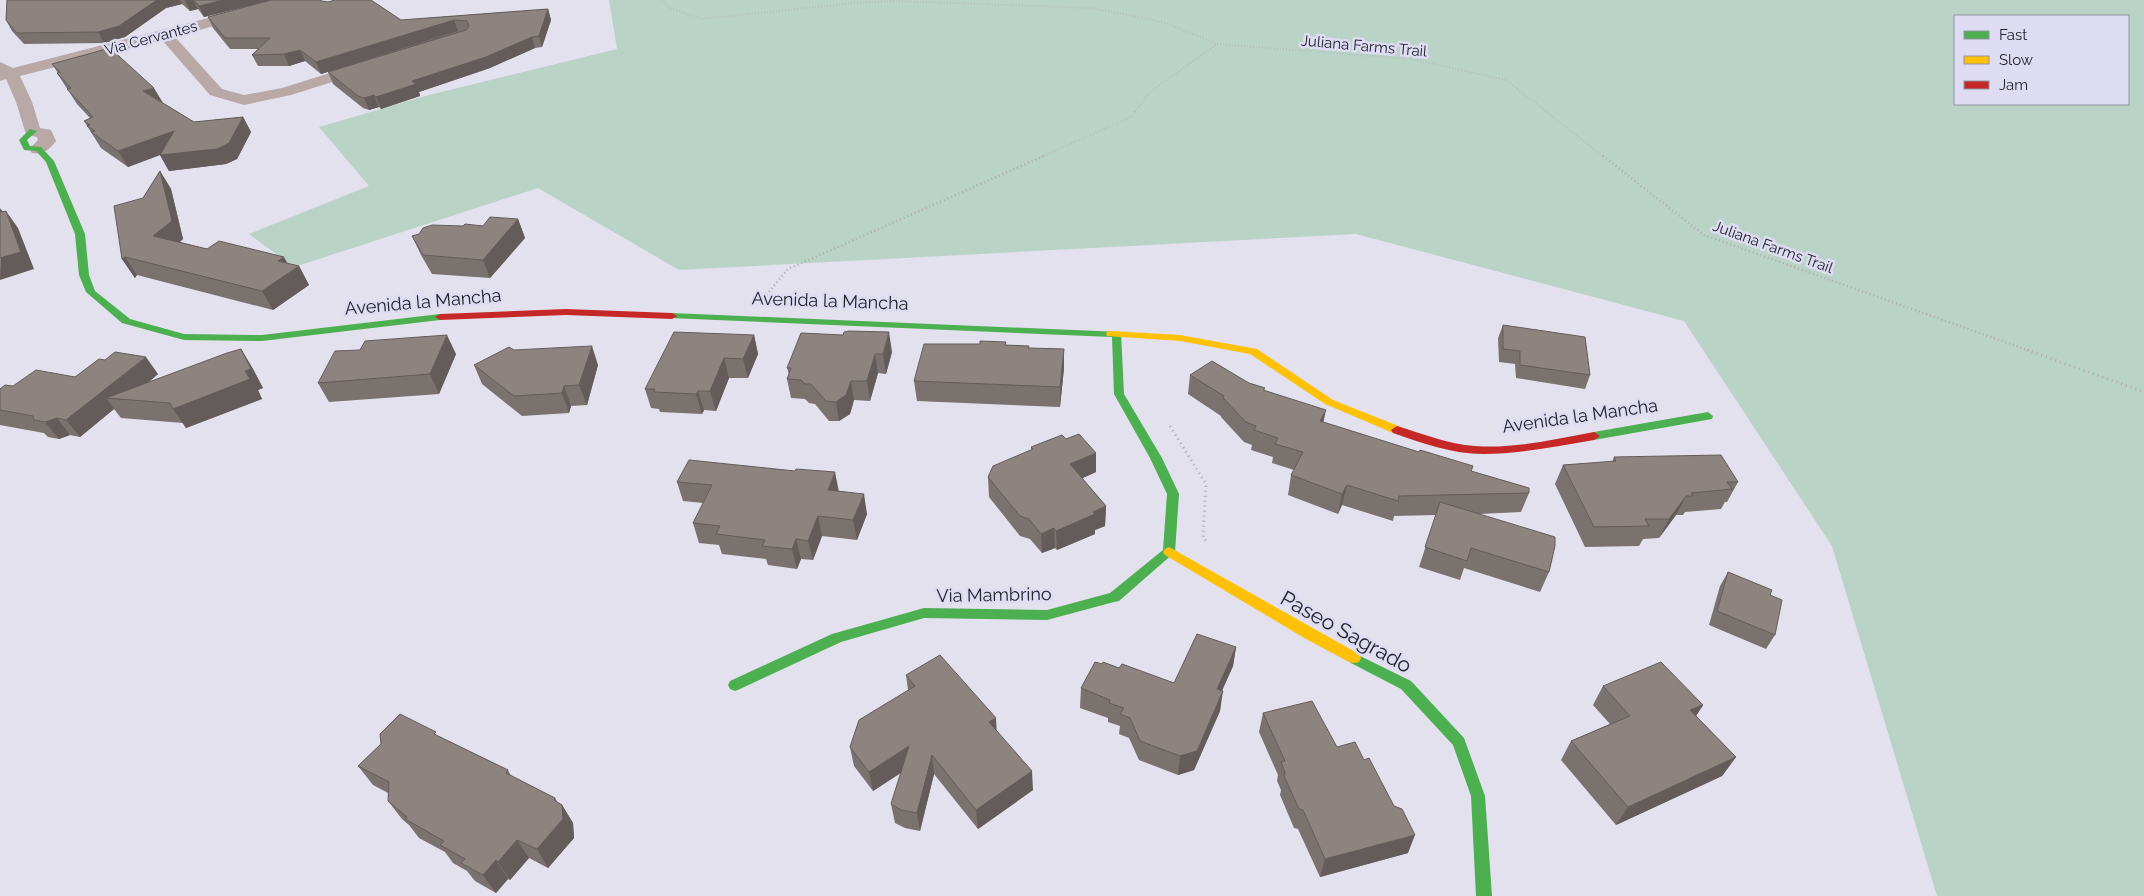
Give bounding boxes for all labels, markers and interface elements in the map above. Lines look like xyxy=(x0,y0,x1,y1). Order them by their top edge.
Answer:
legend xyxy=(1954,15,2129,105)
street label: Via Cervantes xyxy=(103,17,199,59)
text: Fast xyxy=(1999,26,2027,44)
street label: Juliana Farms Trail xyxy=(1300,32,1429,61)
text: Slow xyxy=(1999,51,2033,69)
text: Jam xyxy=(1999,76,2028,94)
street label: Juliana Farms Trail xyxy=(1710,217,1836,277)
street label: Avenida la Mancha xyxy=(344,284,502,319)
street label: Avenida la Mancha xyxy=(751,287,909,314)
street label: Avenida la Mancha xyxy=(1501,394,1659,437)
street label: Via Mambrino xyxy=(936,583,1052,606)
street label: Paseo Sagrado xyxy=(1276,585,1416,678)

